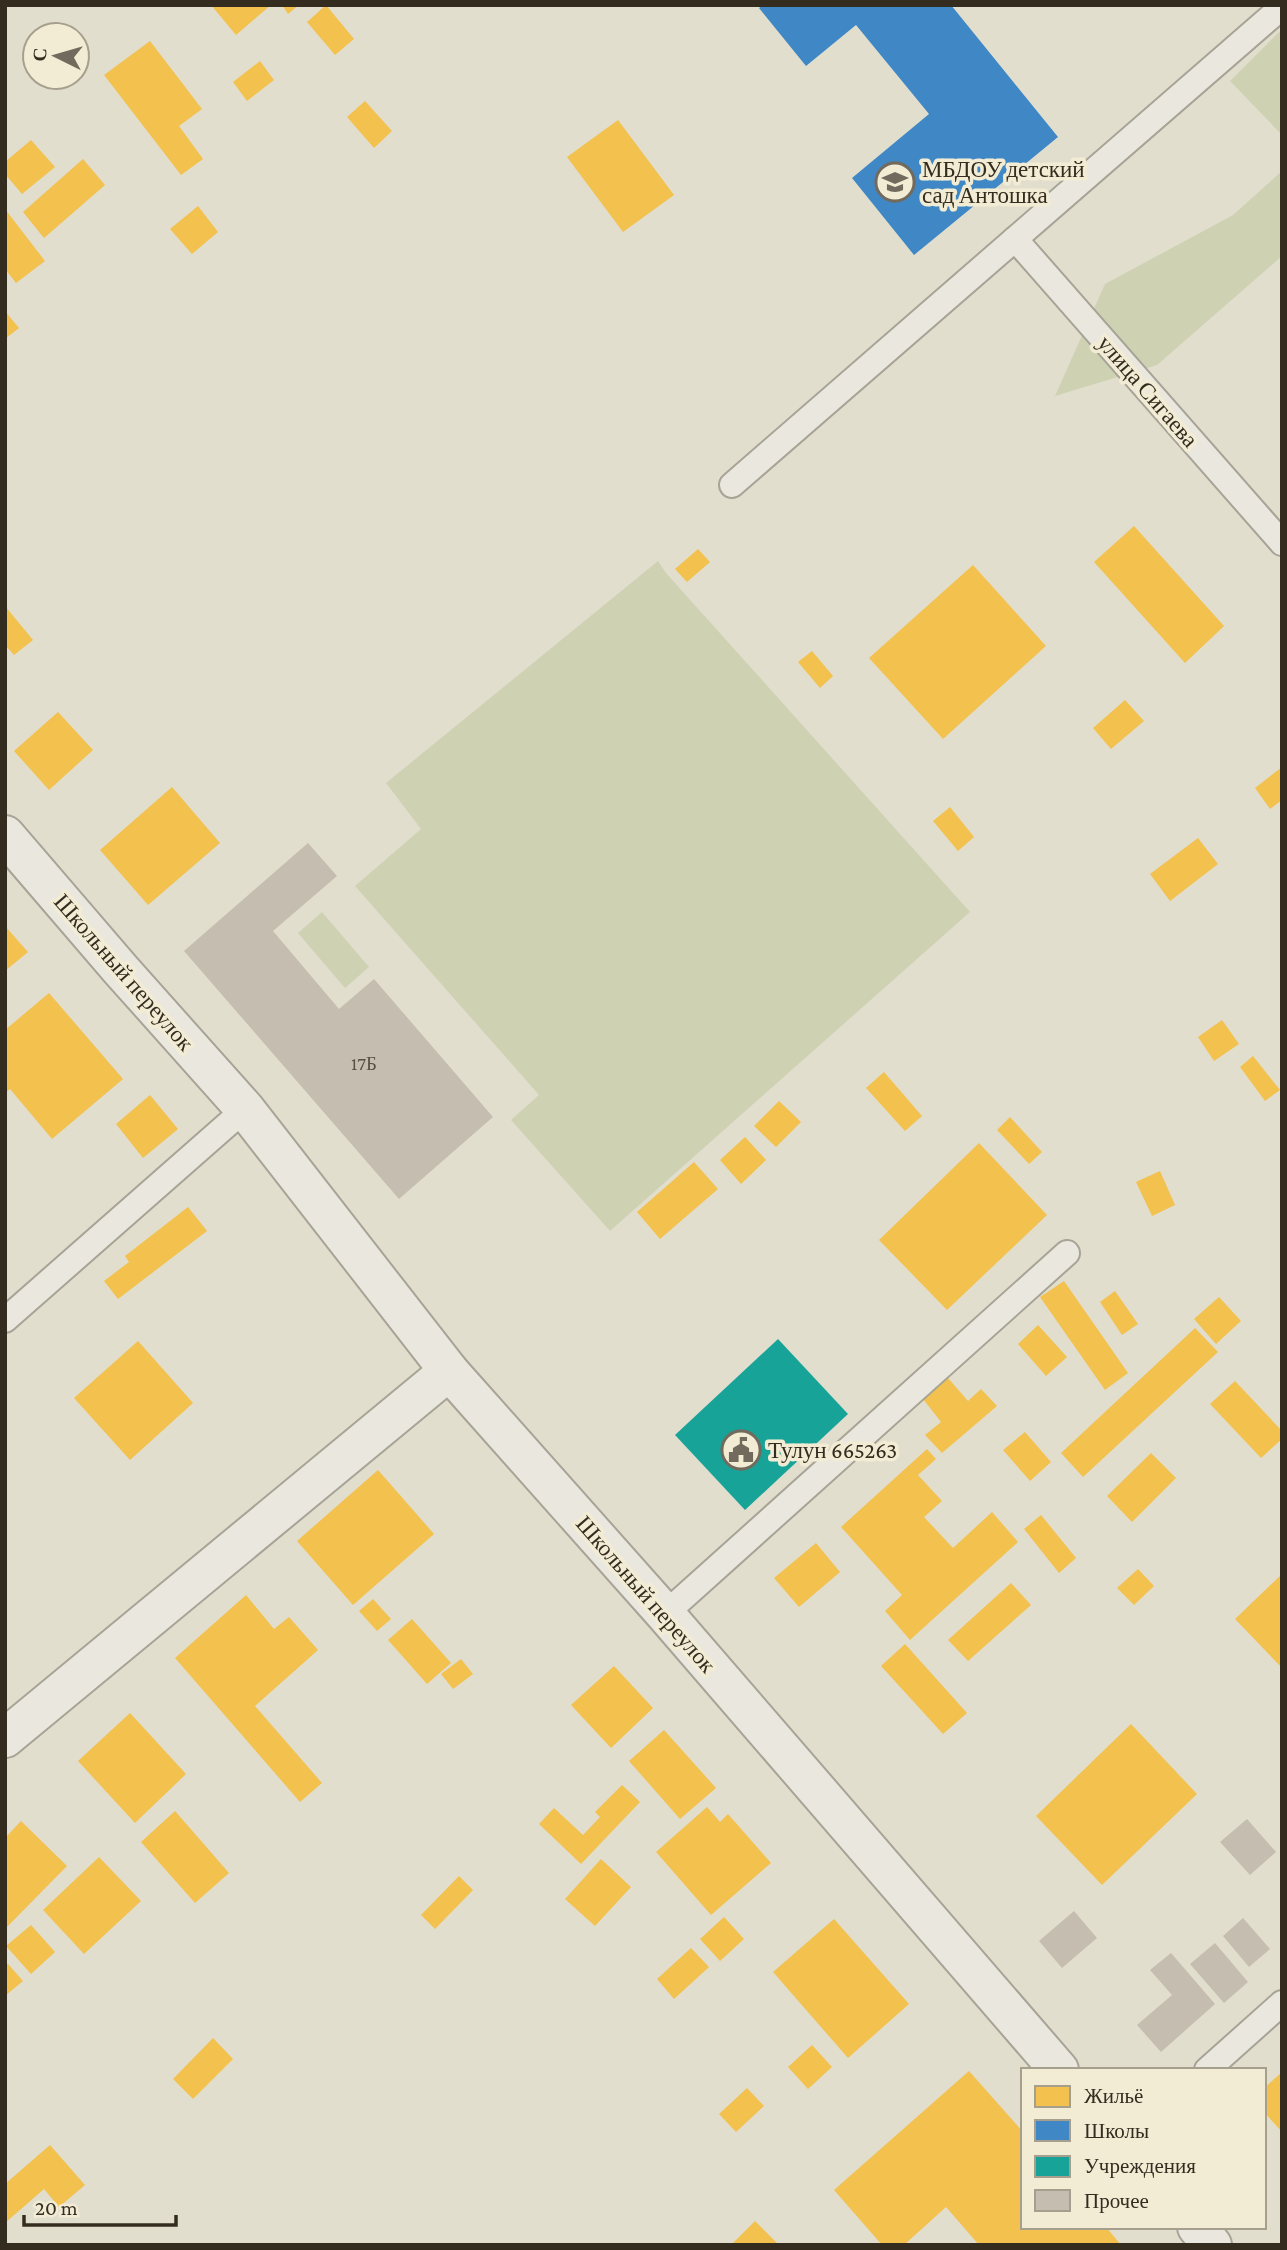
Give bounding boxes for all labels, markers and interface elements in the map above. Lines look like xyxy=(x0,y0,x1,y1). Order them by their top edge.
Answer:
north arrow xyxy=(21,21,91,91)
text: С xyxy=(29,47,51,62)
place label: МБДОУ детский сад Антошка xyxy=(922,156,1085,208)
school or university icon: МБДОУ детский сад Антошка xyxy=(874,161,916,203)
street label: улица Сигаева xyxy=(1092,330,1204,452)
street label: Школьный переулок xyxy=(49,888,200,1056)
house number: 17Б xyxy=(351,1053,377,1074)
public building icon: Тулун 665263 xyxy=(720,1429,762,1471)
place label: Тулун 665263 xyxy=(768,1437,897,1463)
street label: Школьный переулок xyxy=(571,1510,722,1678)
legend xyxy=(1021,2068,1266,2229)
text: Жильё xyxy=(1084,2084,1143,2108)
text: Школы xyxy=(1084,2119,1149,2143)
text: Учреждения xyxy=(1084,2154,1196,2178)
scale bar xyxy=(24,2184,177,2228)
text: Прочее xyxy=(1084,2189,1149,2213)
text: 20 m xyxy=(35,2196,78,2220)

